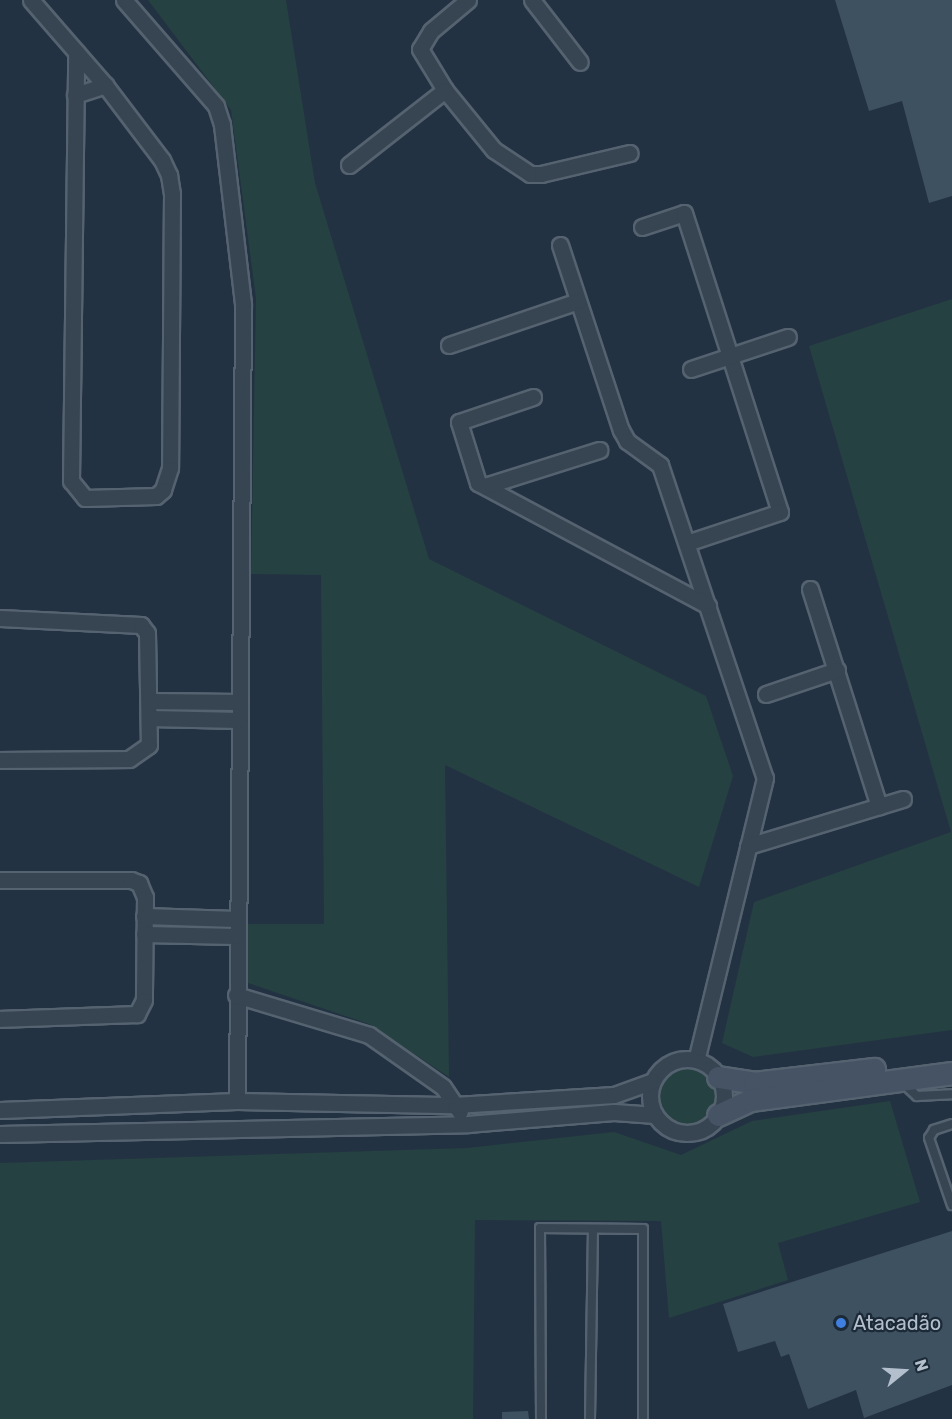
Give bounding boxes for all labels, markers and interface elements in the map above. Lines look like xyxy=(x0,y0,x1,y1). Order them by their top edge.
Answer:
place label: Atacadão xyxy=(853,1311,941,1335)
marker: Atacadão xyxy=(834,1316,848,1330)
north arrow xyxy=(874,1341,934,1401)
text: N xyxy=(911,1357,932,1374)

